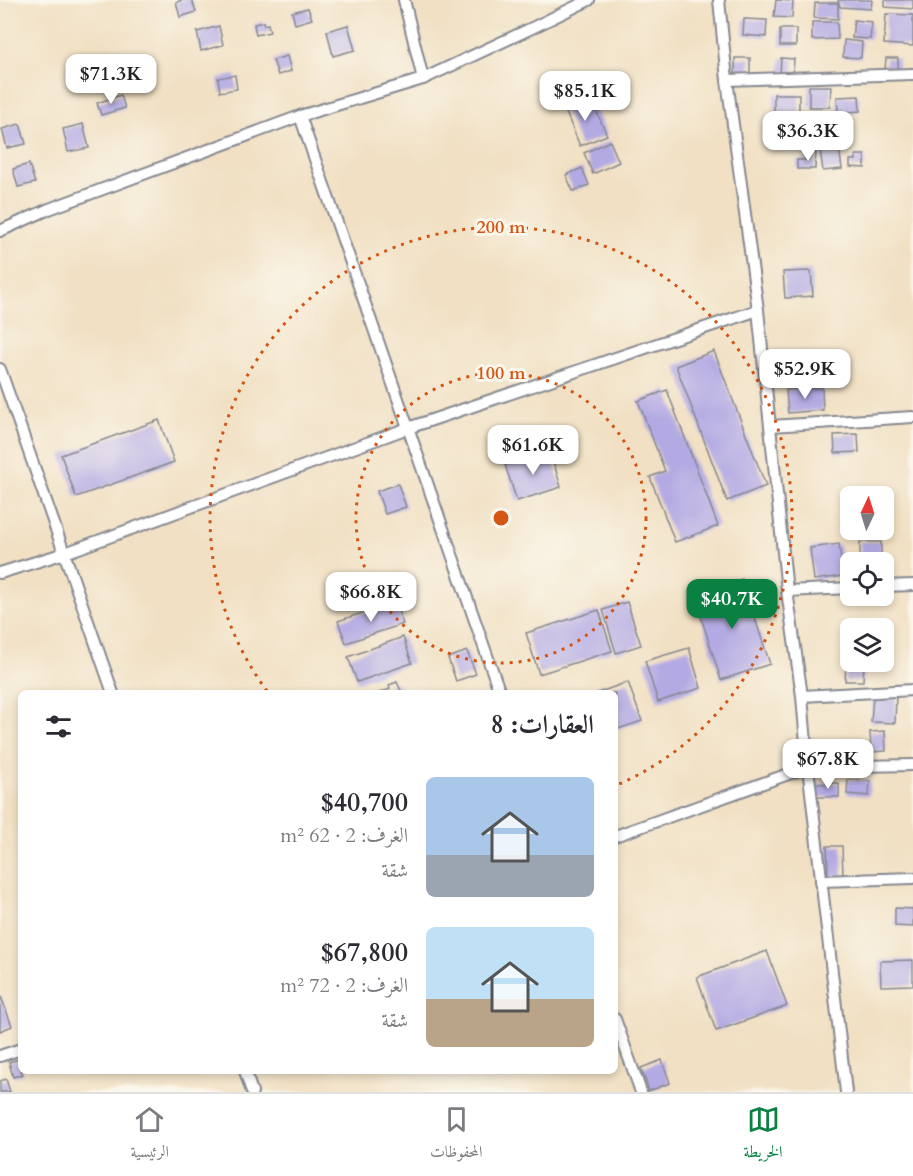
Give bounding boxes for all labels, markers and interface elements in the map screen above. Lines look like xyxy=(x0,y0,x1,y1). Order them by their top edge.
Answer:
pin: $71.3K xyxy=(62,54,160,105)
text: $71.3K xyxy=(80,60,142,87)
pin: $85.1K xyxy=(536,71,634,122)
text: $85.1K xyxy=(554,77,616,104)
pin: $36.3K xyxy=(759,111,857,162)
text: $36.3K xyxy=(777,117,839,144)
text: 200 m xyxy=(476,215,526,240)
pin: $52.9K xyxy=(756,349,854,400)
text: $52.9K xyxy=(774,355,836,382)
text: 100 m xyxy=(476,361,526,386)
pin: $61.6K xyxy=(484,425,582,476)
text: $61.6K xyxy=(502,431,564,458)
north arrow xyxy=(840,486,894,540)
map controls xyxy=(840,486,894,672)
centre of rings xyxy=(491,508,511,528)
button: locate xyxy=(840,552,894,606)
pin: $66.8K xyxy=(322,572,420,623)
text: $66.8K xyxy=(340,578,402,605)
pin: $40.7K xyxy=(683,579,781,630)
text: $40.7K xyxy=(701,585,763,612)
button: layers xyxy=(840,618,894,672)
text: العقارات: 8 xyxy=(491,707,594,742)
icon: filters xyxy=(42,710,75,743)
pin: $67.8K xyxy=(779,739,877,790)
text: $67.8K xyxy=(797,745,859,772)
text: $40,700 xyxy=(320,785,408,820)
icon: home xyxy=(474,801,546,873)
text: الغرف: 2 · 62 m² xyxy=(280,822,408,849)
text: شقة xyxy=(382,857,408,884)
text: $67,800 xyxy=(320,935,408,970)
icon: home xyxy=(474,951,546,1023)
text: الغرف: 2 · 72 m² xyxy=(280,972,408,999)
text: شقة xyxy=(382,1007,408,1034)
tab: الرئيسية xyxy=(130,1103,169,1167)
tab: المحفوظات xyxy=(430,1103,483,1167)
tab: الخريطة xyxy=(744,1103,783,1167)

